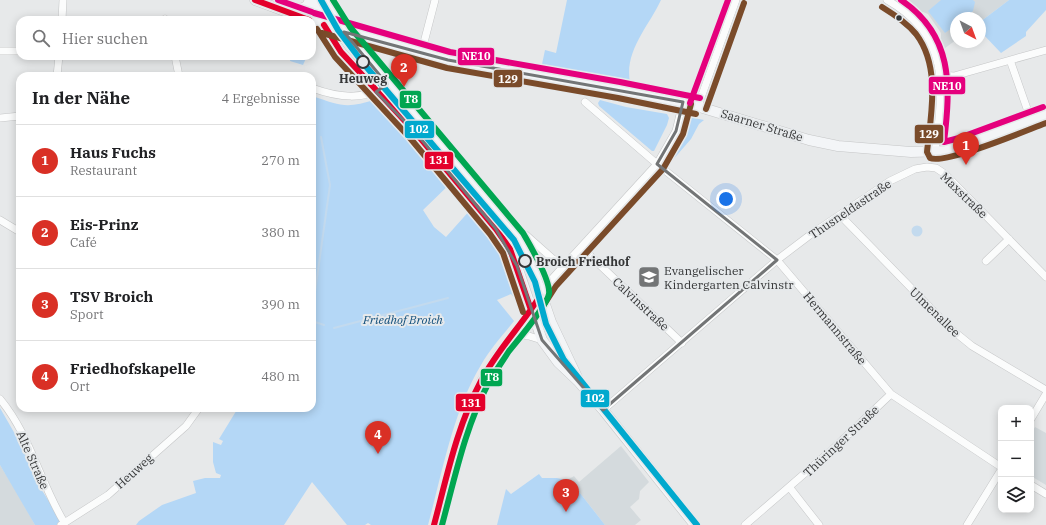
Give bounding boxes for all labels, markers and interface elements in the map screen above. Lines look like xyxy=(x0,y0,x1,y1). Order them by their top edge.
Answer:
north arrow xyxy=(950,12,986,48)
unlabelled marker xyxy=(894,13,904,23)
search box xyxy=(16,16,316,60)
icon: search xyxy=(30,27,52,49)
text: Hier suchen xyxy=(62,29,148,48)
line badge: NE10 xyxy=(457,47,495,66)
text: NE10 xyxy=(461,49,491,63)
pin: 2 xyxy=(391,54,417,87)
marker: Heuweg xyxy=(356,55,370,69)
line badge: 129 xyxy=(493,69,523,88)
place label: Heuweg xyxy=(339,71,387,86)
text: 129 xyxy=(498,72,518,86)
line badge: NE10 xyxy=(928,76,966,95)
text: NE10 xyxy=(932,79,962,93)
text: In der Nähe xyxy=(32,87,130,109)
text: 4 Ergebnisse xyxy=(221,90,300,107)
line badge: T8 xyxy=(399,90,422,109)
text: T8 xyxy=(404,92,419,106)
street label: Saarner Straße xyxy=(719,105,805,145)
line badge: 102 xyxy=(404,120,435,139)
text: 102 xyxy=(409,122,429,136)
line badge: 129 xyxy=(914,124,944,144)
text: 129 xyxy=(919,127,939,141)
pin: 1 xyxy=(953,132,979,165)
text: Haus Fuchs xyxy=(70,143,156,162)
line badge: 131 xyxy=(424,151,454,170)
text: 1 xyxy=(41,152,49,169)
text: 270 m xyxy=(261,152,300,169)
text: 131 xyxy=(429,153,449,167)
text: Restaurant xyxy=(70,162,137,179)
street label: Maxstraße xyxy=(937,169,991,221)
street label: Thusneldastraße xyxy=(806,176,894,242)
your location xyxy=(716,189,736,209)
text: Eis-Prinz xyxy=(70,215,138,234)
text: 2 xyxy=(41,224,49,241)
text: 380 m xyxy=(261,224,300,241)
text: Café xyxy=(70,234,97,251)
marker: Broich Friedhof xyxy=(518,254,532,268)
place label: Broich Friedhof xyxy=(536,254,631,269)
place label: Evangelischer Kindergarten Calvinstr xyxy=(664,263,794,292)
school or university icon: Evangelischer Kindergarten Calvinstr xyxy=(636,264,662,290)
street label: Calvinstraße xyxy=(610,274,672,334)
street label: Ulmenallee xyxy=(907,284,963,340)
text: TSV Broich xyxy=(70,287,153,306)
street label: Hermannstraße xyxy=(800,289,870,367)
text: 3 xyxy=(41,296,49,313)
text: 390 m xyxy=(261,296,300,313)
text: Sport xyxy=(70,306,104,323)
park label: Friedhof Broich xyxy=(362,312,443,327)
text: Friedhofskapelle xyxy=(70,359,196,378)
text: 4 xyxy=(41,368,49,385)
text: 480 m xyxy=(261,368,300,385)
line badge: T8 xyxy=(480,368,503,387)
text: T8 xyxy=(485,370,500,384)
text: Ort xyxy=(70,378,90,395)
line badge: 102 xyxy=(580,389,610,408)
text: 102 xyxy=(585,391,605,405)
line badge: 131 xyxy=(455,393,486,412)
text: 131 xyxy=(461,396,481,410)
street label: Thüringer Straße xyxy=(800,402,882,480)
map controls xyxy=(998,405,1034,513)
button: + xyxy=(998,405,1034,441)
pin: 4 xyxy=(365,421,391,454)
street label: Alte Straße xyxy=(13,428,53,492)
button: − xyxy=(998,441,1034,477)
street label: Heuweg xyxy=(112,450,156,492)
button: layers xyxy=(998,477,1034,513)
pin: 3 xyxy=(553,479,579,512)

